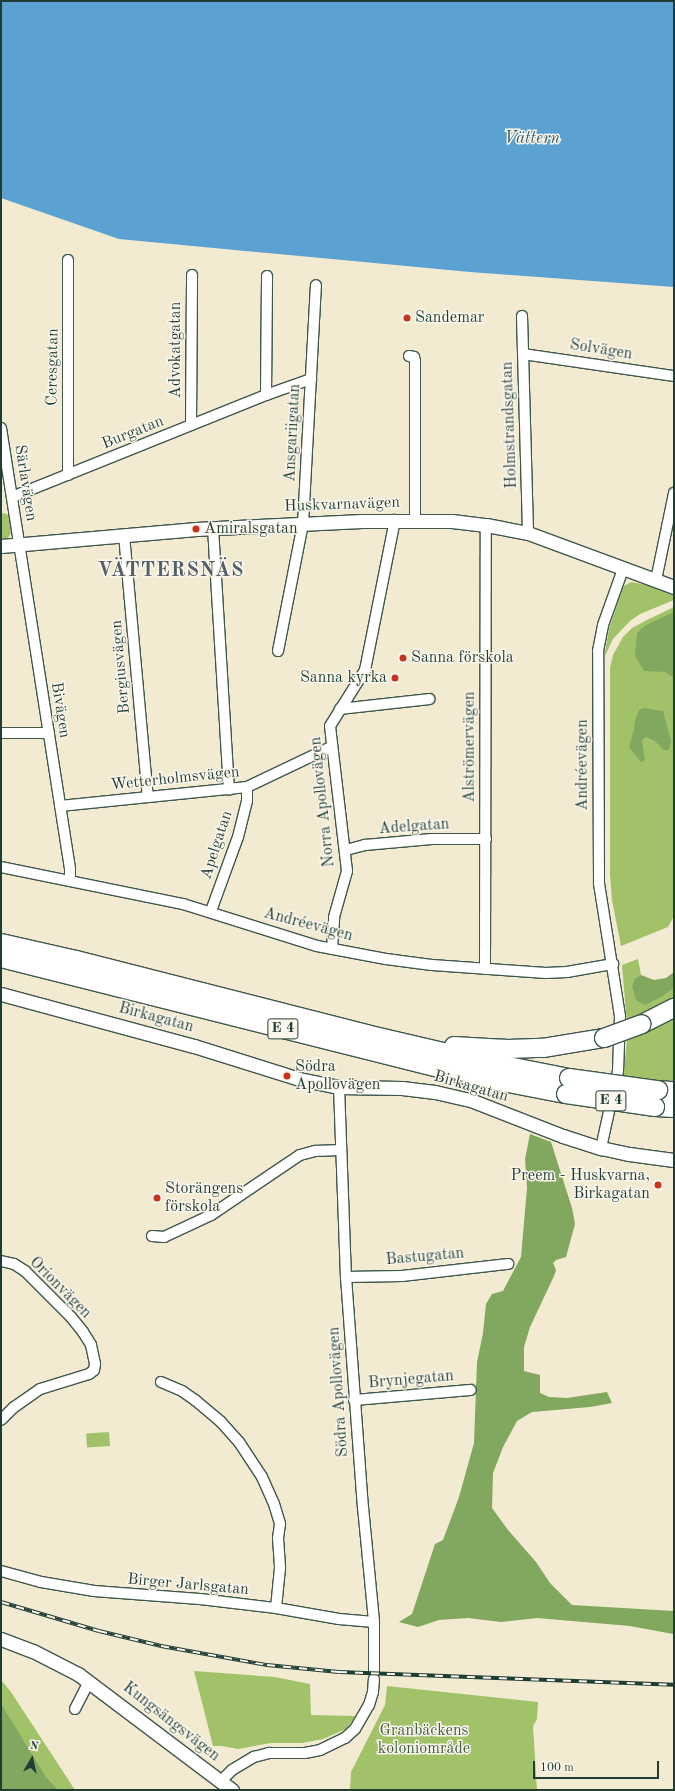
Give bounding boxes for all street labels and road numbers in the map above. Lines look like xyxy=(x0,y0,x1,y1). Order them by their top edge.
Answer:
street label: Advokatgatan xyxy=(166,302,186,398)
street label: Ceresgatan xyxy=(43,328,63,406)
street label: Solvägen xyxy=(568,336,634,364)
street label: Holmstrandsgatan xyxy=(498,361,522,489)
street label: Ansgariigatan xyxy=(281,383,305,483)
street label: Burgatan xyxy=(99,412,167,454)
street label: Särlavägen xyxy=(9,443,41,523)
street label: Huskvarnavägen xyxy=(284,493,400,517)
street label: Bergiusvägen xyxy=(107,619,135,715)
street label: Bivägen xyxy=(46,681,74,739)
street label: Alströmervägen xyxy=(460,691,480,803)
street label: Andréevägen xyxy=(573,719,593,811)
street label: Norra Apollovägen xyxy=(307,736,339,868)
street label: Wetterholmsvägen xyxy=(110,763,240,795)
street label: Apelgatan xyxy=(197,808,237,882)
street label: Adelgatan xyxy=(378,815,450,839)
street label: Andréevägen xyxy=(261,904,355,946)
street label: Birkagatan xyxy=(116,999,196,1037)
road number: E 4 xyxy=(267,1016,299,1042)
street label: Birkagatan xyxy=(431,1067,511,1107)
road number: E 4 xyxy=(595,1088,627,1114)
street label: Bastugatan xyxy=(385,1244,465,1270)
street label: Orionvägen xyxy=(25,1253,95,1323)
street label: Södra Apollovägen xyxy=(325,1326,353,1458)
street label: Brynjegatan xyxy=(367,1367,455,1393)
street label: Birger Jarlsgatan xyxy=(126,1570,250,1600)
street label: Kungsängsvägen xyxy=(119,1678,223,1766)

